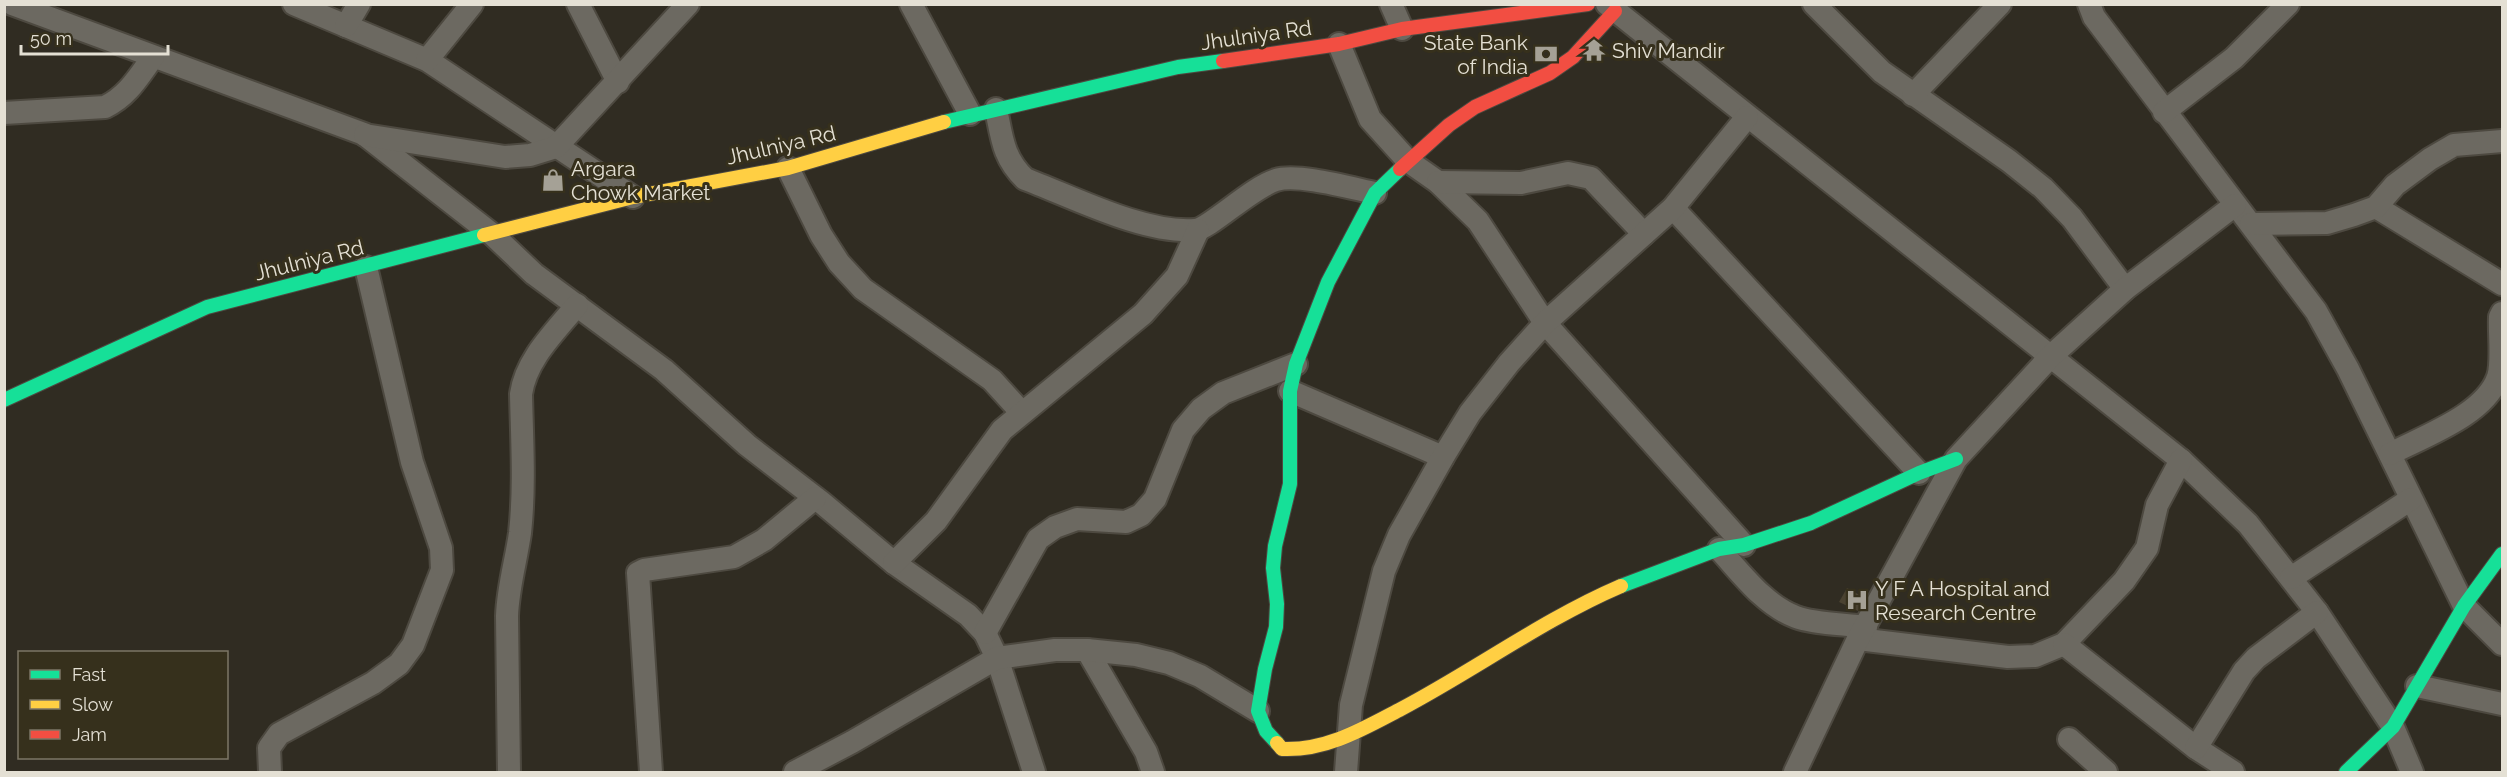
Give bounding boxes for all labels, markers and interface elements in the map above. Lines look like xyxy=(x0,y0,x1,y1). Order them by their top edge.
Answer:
street label: Jhulniya Rd xyxy=(1199,15,1313,55)
scale bar xyxy=(21,18,168,56)
text: 50 m xyxy=(30,28,72,49)
place label: State Bank of India xyxy=(1424,30,1528,79)
temple icon: Shiv Mandir xyxy=(1581,37,1607,63)
place label: Shiv Mandir xyxy=(1612,38,1725,63)
bank icon: State Bank of India xyxy=(1533,41,1559,67)
street label: Jhulniya Rd xyxy=(724,120,838,170)
place label: Argara Chowk Market xyxy=(571,156,710,205)
shop icon: Argara Chowk Market xyxy=(540,167,566,193)
street label: Jhulniya Rd xyxy=(252,234,366,286)
place label: Y F A Hospital and Research Centre xyxy=(1875,576,2050,625)
hospital icon: Y F A Hospital and Research Centre xyxy=(1844,587,1870,613)
legend xyxy=(18,651,228,759)
text: Fast xyxy=(72,664,106,685)
text: Slow xyxy=(72,694,113,715)
text: Jam xyxy=(72,724,107,745)

